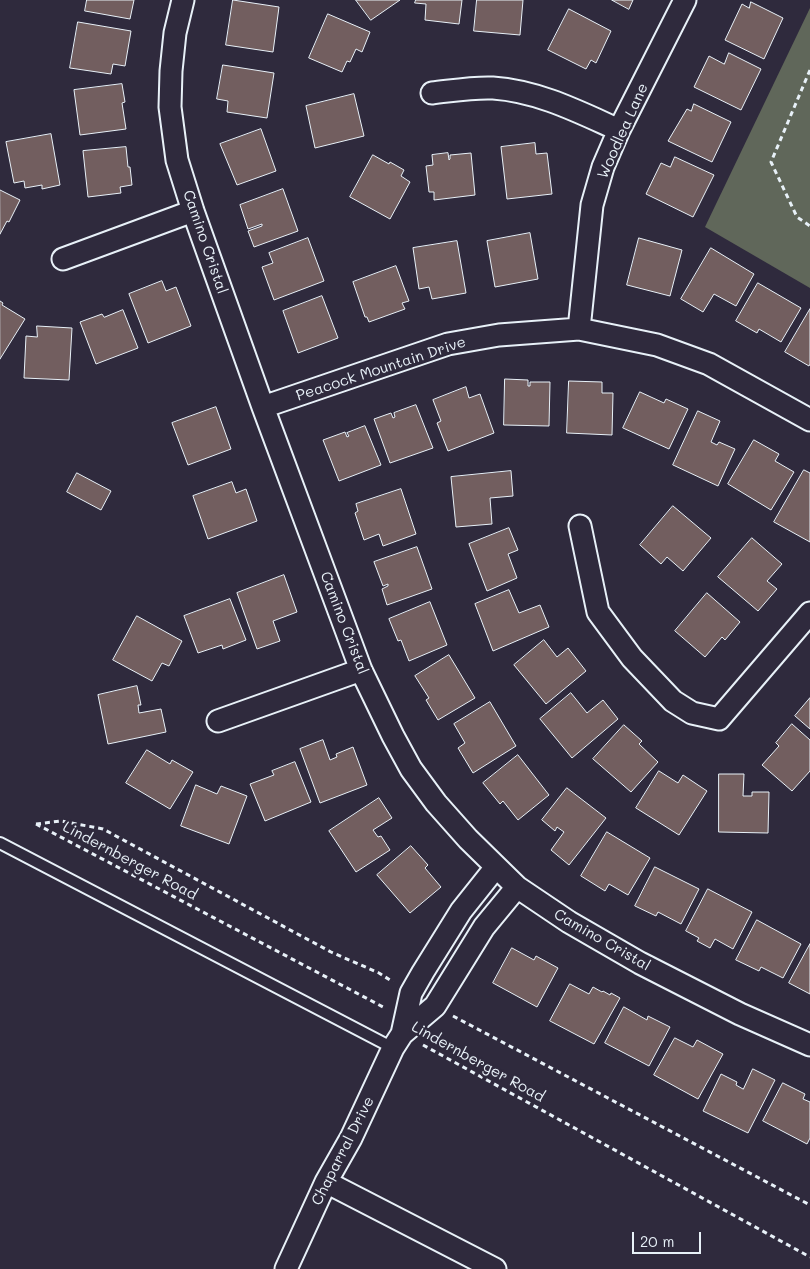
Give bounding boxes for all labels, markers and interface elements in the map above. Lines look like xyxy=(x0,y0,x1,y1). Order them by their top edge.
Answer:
street label: Woodlea Lane xyxy=(594,81,652,181)
street label: Camino Cristal xyxy=(179,188,231,296)
street label: Peacock Mountain Drive xyxy=(294,333,468,405)
street label: Camino Cristal xyxy=(316,569,372,677)
street label: Lindernberger Road xyxy=(60,818,200,904)
street label: Camino Cristal xyxy=(551,905,653,975)
street label: Lindernberger Road xyxy=(408,1018,548,1106)
street label: Chaparral Drive xyxy=(308,1094,378,1208)
scale bar xyxy=(635,1222,704,1254)
text: 20 m xyxy=(640,1231,674,1251)

